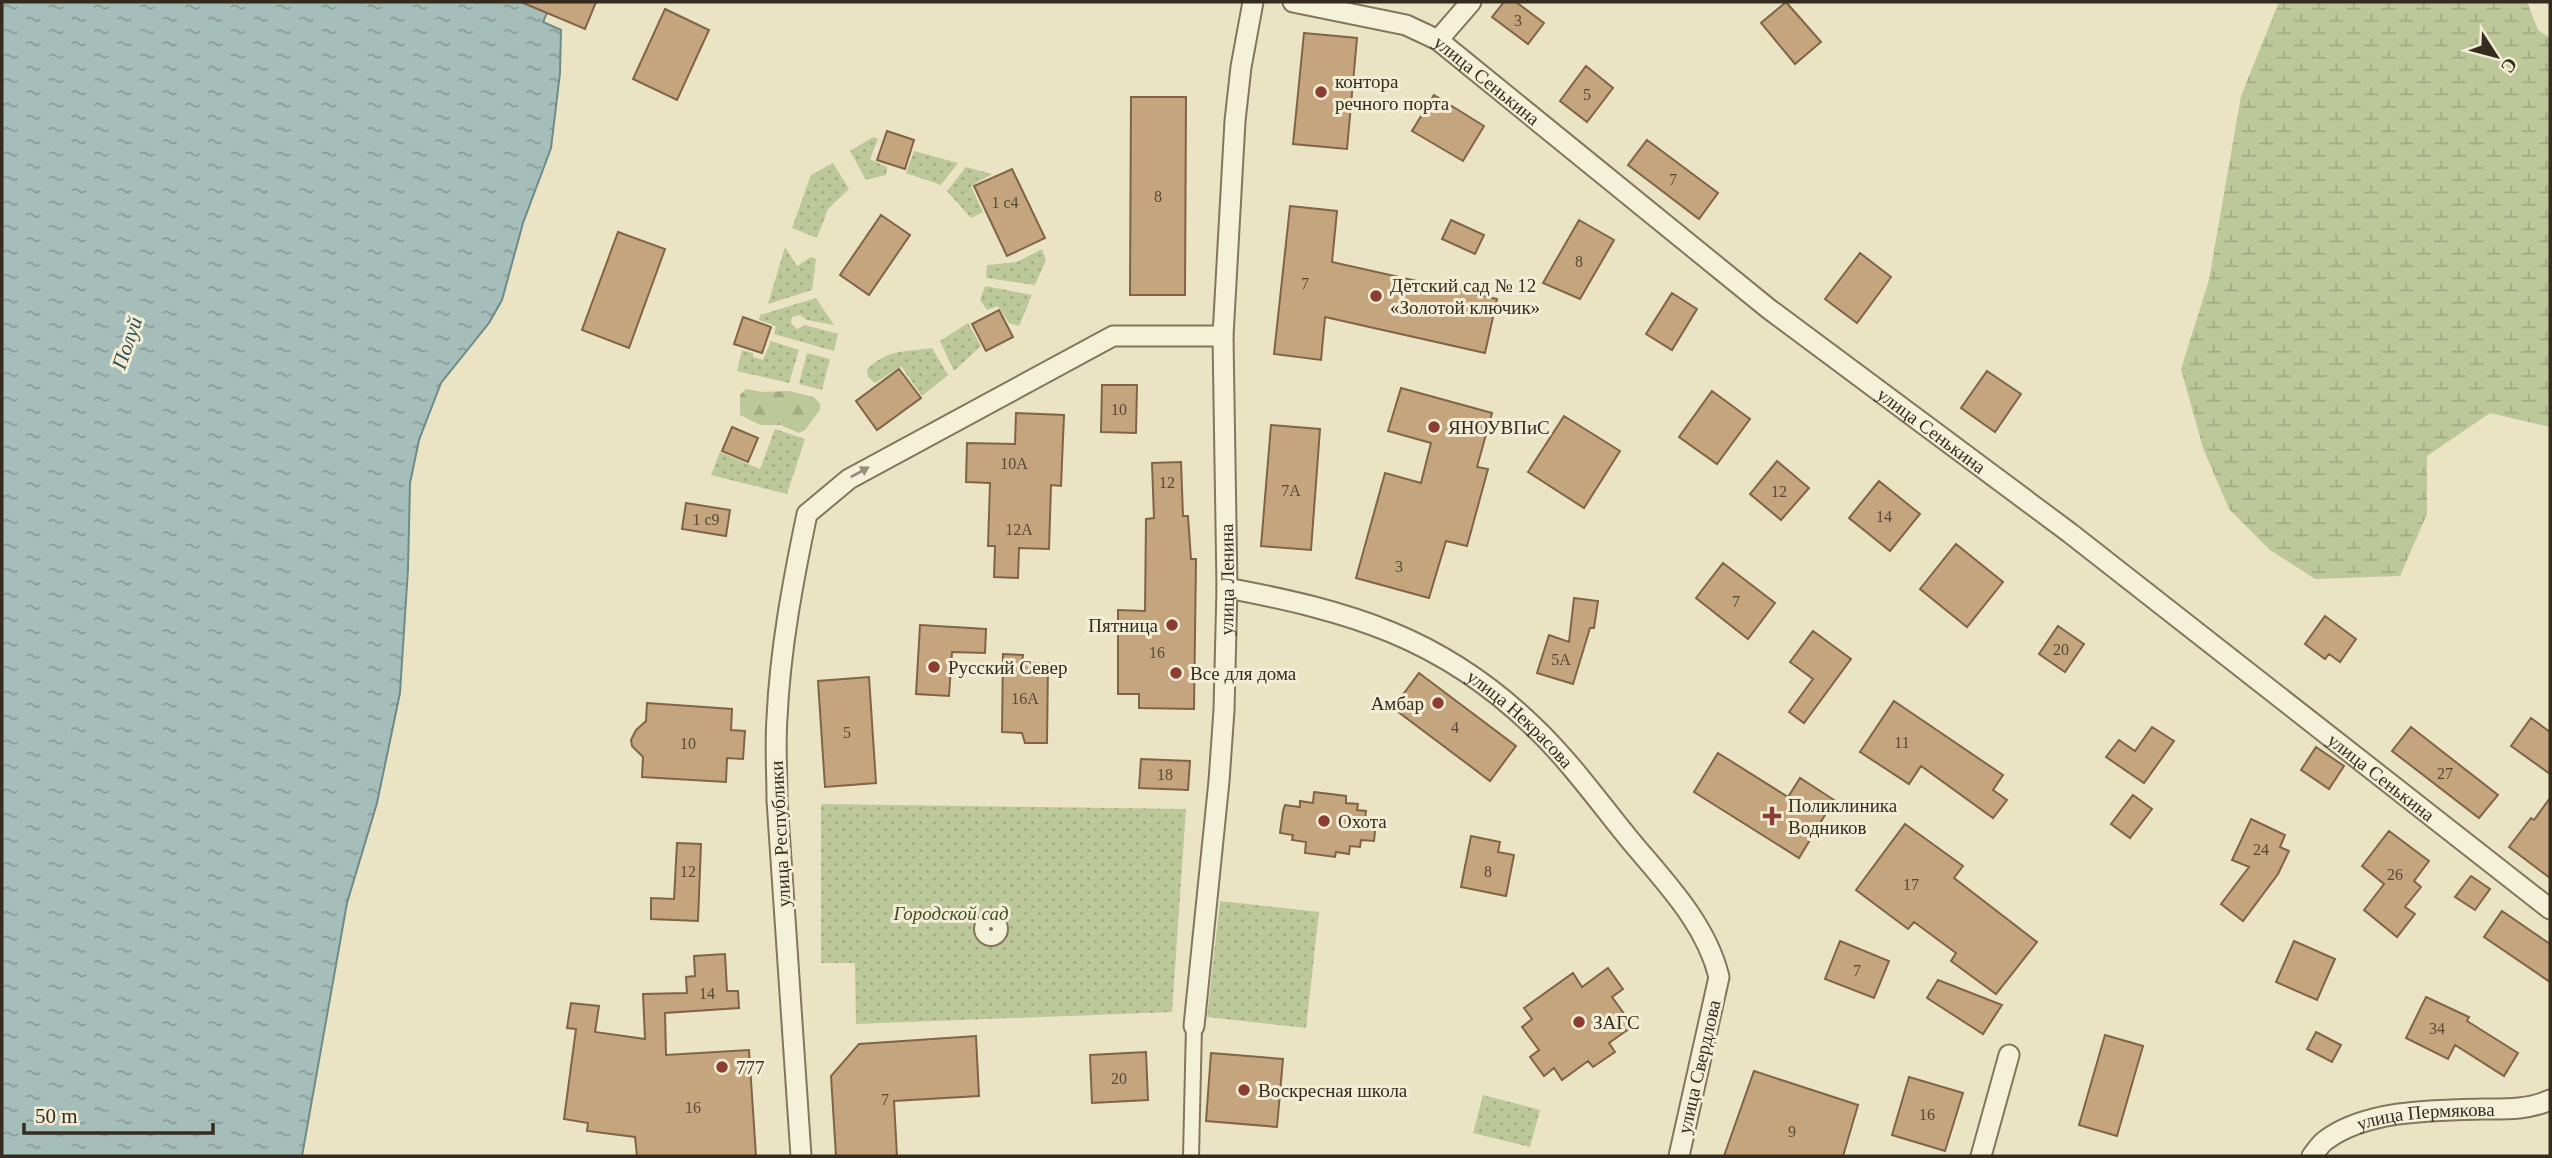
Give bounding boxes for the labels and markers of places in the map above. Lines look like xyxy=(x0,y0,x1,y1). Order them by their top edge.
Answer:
place label: контора речного порта xyxy=(1335,71,1450,114)
marker: контора речного порта xyxy=(1313,84,1329,100)
place label: Детский сад № 12 «Золотой ключик» xyxy=(1390,275,1540,318)
marker: Детский сад № 12 «Золотой ключик» xyxy=(1368,288,1384,304)
place label: ЯНОУВПиС xyxy=(1448,417,1550,438)
marker: ЯНОУВПиС xyxy=(1426,419,1442,435)
place label: Пятница xyxy=(1088,615,1159,636)
marker: Пятница xyxy=(1164,617,1180,633)
place label: Русский Север xyxy=(948,657,1067,678)
marker: Русский Север xyxy=(926,659,942,675)
place label: Все для дома xyxy=(1190,663,1297,684)
marker: Все для дома xyxy=(1168,665,1184,681)
place label: Амбар xyxy=(1371,693,1424,714)
marker: Амбар xyxy=(1430,695,1446,711)
place label: Поликлиника Водников xyxy=(1788,795,1898,838)
marker: Поликлиника Водников xyxy=(1762,806,1782,826)
place label: Охота xyxy=(1338,811,1387,832)
marker: Охота xyxy=(1316,813,1332,829)
place label: ЗАГС xyxy=(1593,1012,1640,1033)
marker: ЗАГС xyxy=(1571,1014,1587,1030)
place label: 777 xyxy=(736,1057,765,1078)
marker: 777 xyxy=(714,1059,730,1075)
place label: Воскресная школа xyxy=(1258,1080,1408,1101)
marker: Воскресная школа xyxy=(1236,1082,1252,1098)

